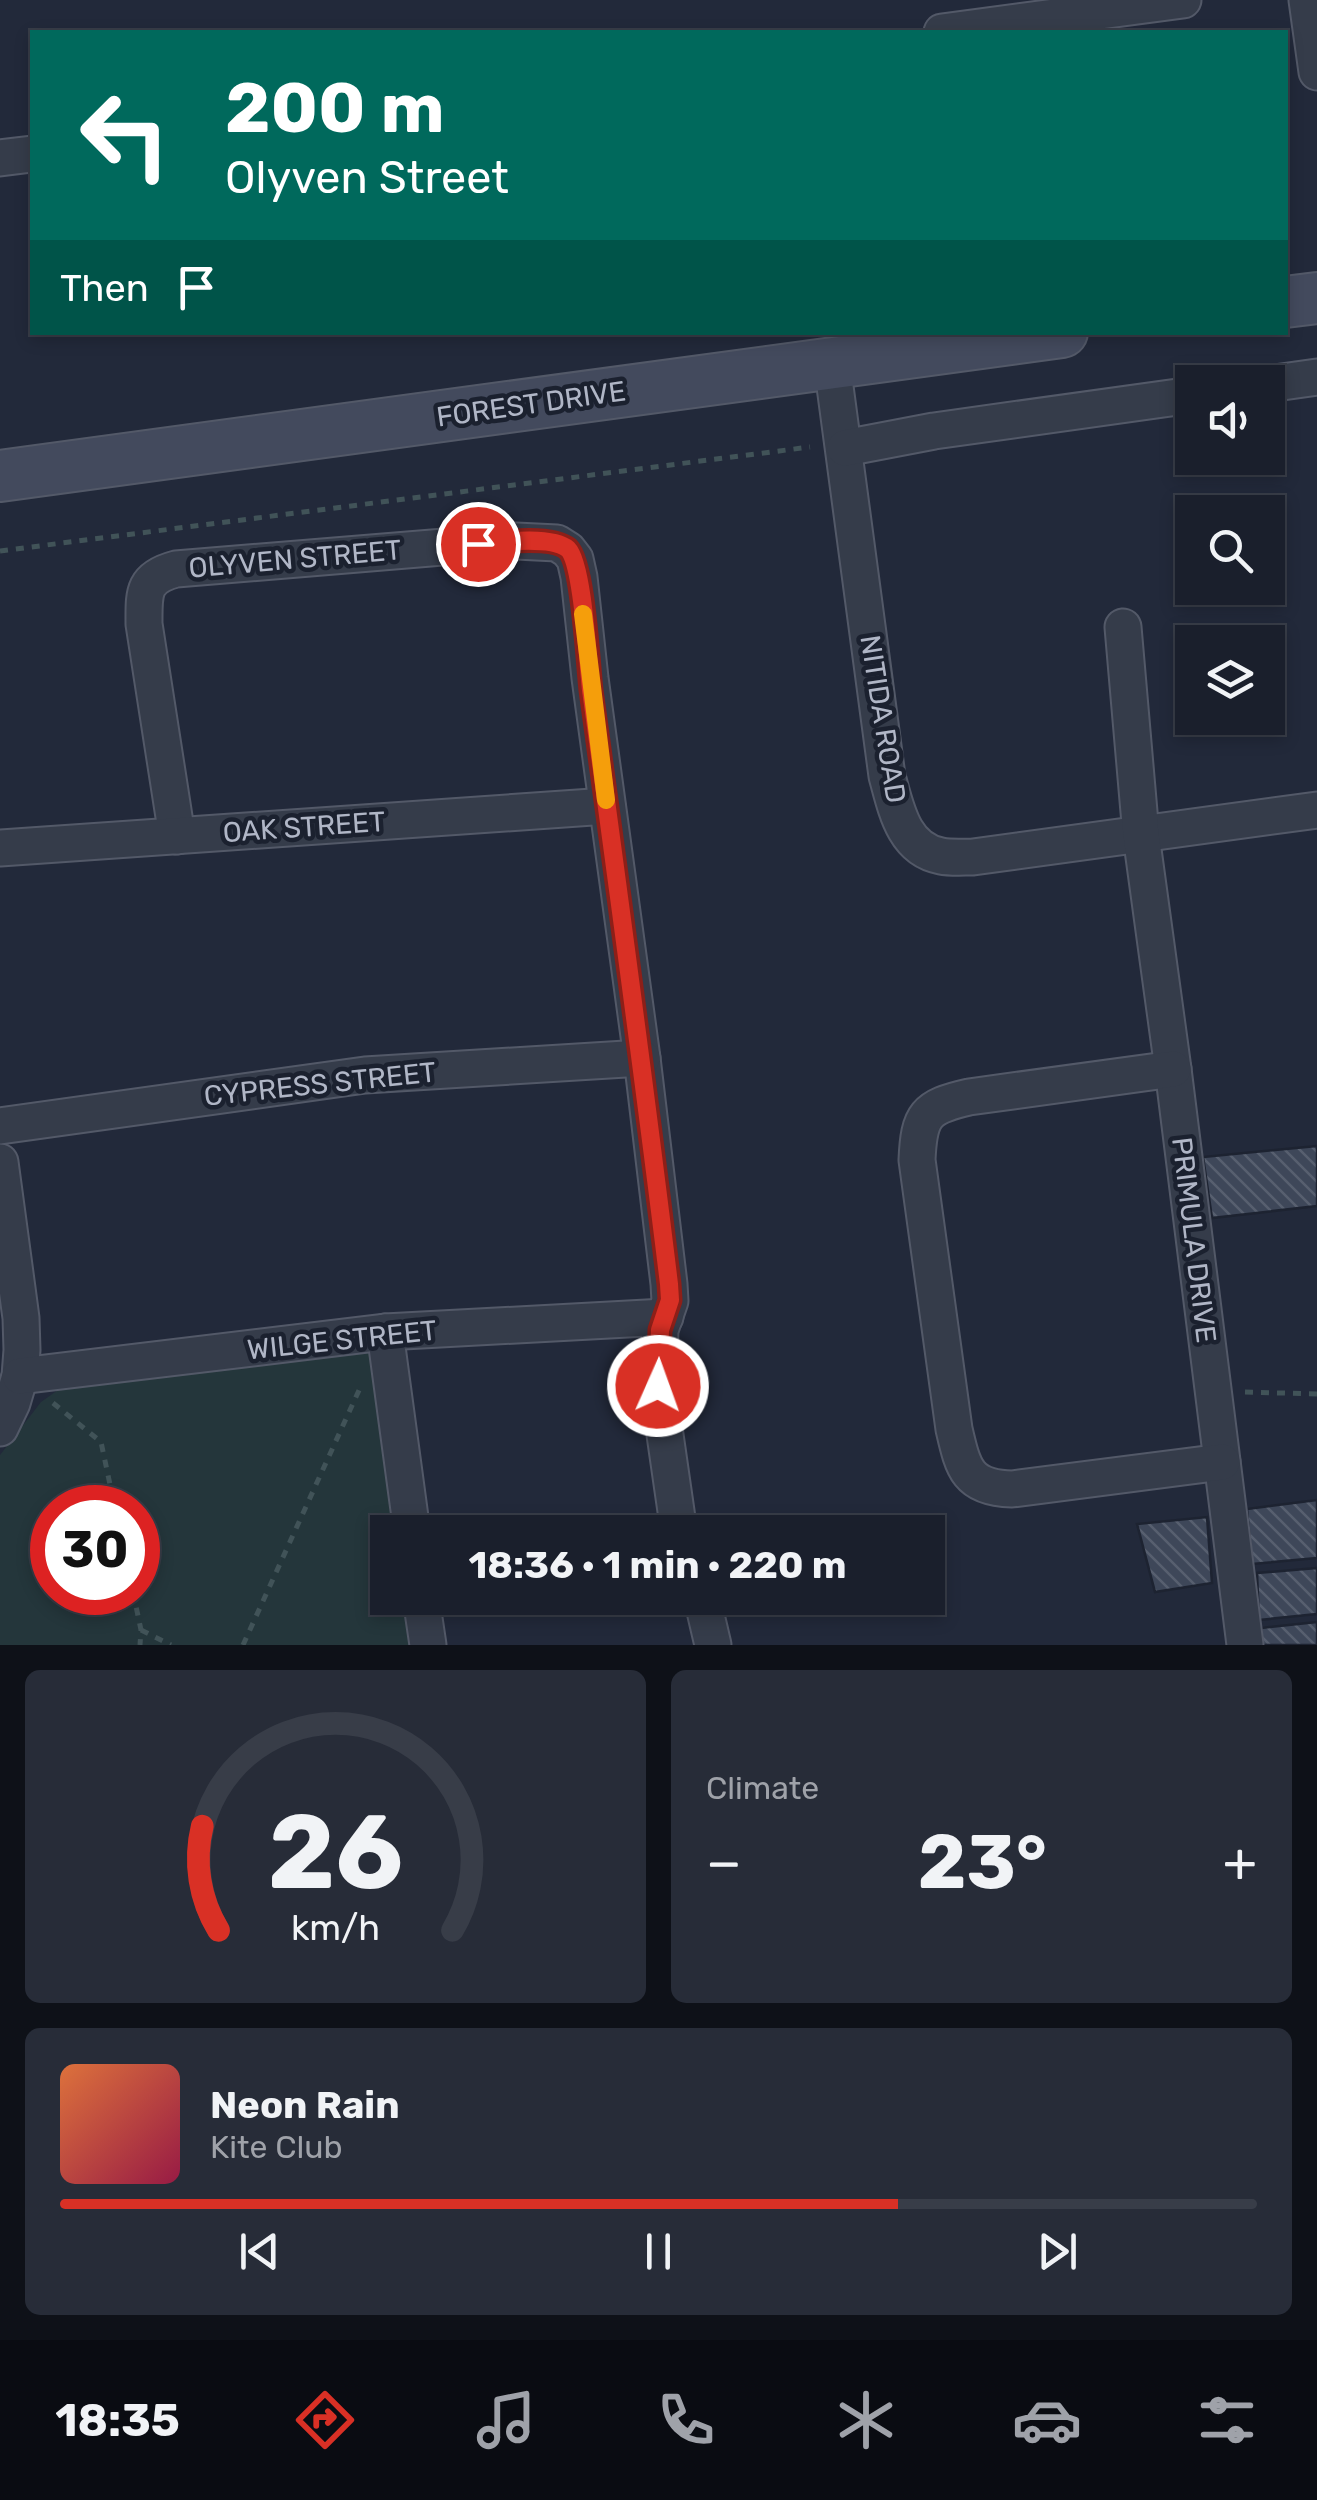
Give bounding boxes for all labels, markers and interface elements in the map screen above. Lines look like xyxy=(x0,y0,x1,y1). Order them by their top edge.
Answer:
text: 200 m xyxy=(225,67,445,150)
icon: left xyxy=(60,70,190,200)
text: Olyven Street xyxy=(225,151,509,204)
icon: arrive xyxy=(169,260,224,315)
text: Then xyxy=(60,265,149,311)
map controls xyxy=(1175,365,1285,735)
button: sound xyxy=(1175,365,1285,475)
street label: FOREST DRIVE xyxy=(434,374,628,434)
button: search xyxy=(1175,495,1285,605)
pin xyxy=(436,502,521,587)
icon: arrive xyxy=(451,517,506,572)
street label: OLYVEN STREET xyxy=(187,533,403,585)
button: layers xyxy=(1175,625,1285,735)
street label: NITIDA ROAD xyxy=(853,633,913,805)
street label: OAK STREET xyxy=(222,805,386,849)
street label: CYPRESS STREET xyxy=(202,1055,438,1113)
street label: PRIMULA DRIVE xyxy=(1165,1135,1223,1345)
street label: WILGE STREET xyxy=(246,1314,438,1366)
position arrow xyxy=(606,1334,710,1438)
speed limit sign: 30 xyxy=(30,1485,160,1615)
text: 18:36 · 1 min · 220 m xyxy=(468,1542,847,1588)
text: Climate xyxy=(706,1769,819,1807)
text: 26 xyxy=(268,1791,403,1914)
text: 23° xyxy=(918,1818,1047,1907)
text: − xyxy=(706,1830,742,1895)
text: + xyxy=(1223,1830,1257,1895)
text: km/h xyxy=(291,1907,380,1949)
text: Neon Rain xyxy=(210,2082,400,2128)
text: Kite Club xyxy=(210,2128,343,2166)
icon: previous xyxy=(232,2224,287,2279)
icon: pause xyxy=(631,2224,686,2279)
icon: next xyxy=(1030,2224,1085,2279)
icon: directions xyxy=(290,2385,360,2455)
icon: music xyxy=(471,2385,541,2455)
icon: phone xyxy=(651,2385,721,2455)
icon: climate xyxy=(831,2385,901,2455)
icon: car xyxy=(1012,2385,1082,2455)
icon: filters xyxy=(1192,2385,1262,2455)
text: 18:35 xyxy=(55,2394,180,2447)

